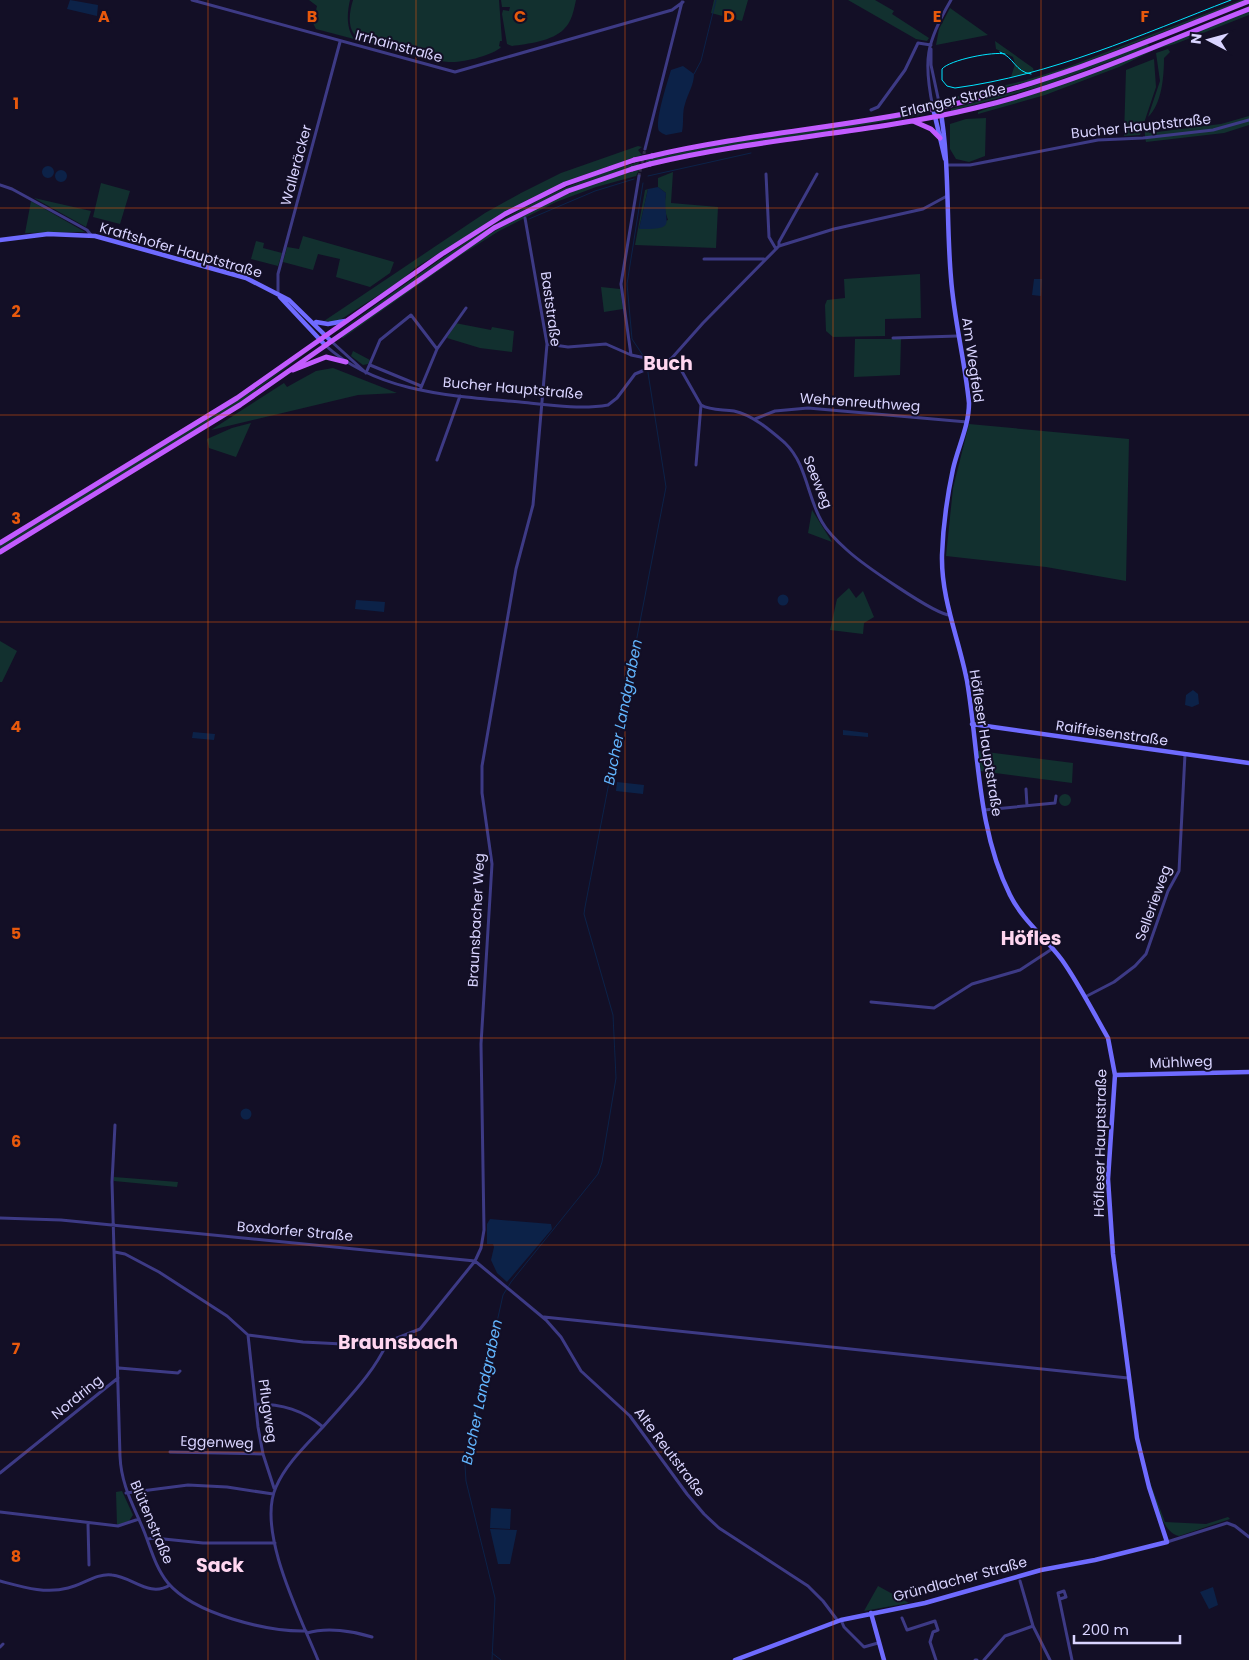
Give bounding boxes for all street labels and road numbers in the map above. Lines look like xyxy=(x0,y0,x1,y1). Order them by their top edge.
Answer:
street label: Irrhainstraße xyxy=(353,25,445,67)
street label: Erlanger Straße xyxy=(898,78,1008,122)
street label: Bucher Hauptstraße xyxy=(1070,109,1212,143)
street label: Walleräcker xyxy=(276,122,316,208)
street label: Kraftshofer Hauptstraße xyxy=(97,217,265,283)
street label: Baststraße xyxy=(536,270,566,348)
street label: Am Wegfeld xyxy=(957,316,989,404)
street label: Bucher Hauptstraße xyxy=(442,372,584,404)
street label: Wehrenreuthweg xyxy=(799,388,921,416)
street label: Seeweg xyxy=(798,453,838,511)
street label: Höfleser Hauptstraße xyxy=(965,668,1008,818)
street label: Raiffeisenstraße xyxy=(1055,715,1170,751)
street label: Braunsbacher Weg xyxy=(462,852,490,988)
street label: Sellerieweg xyxy=(1130,862,1176,944)
street label: Mühlweg xyxy=(1149,1051,1213,1073)
street label: Höfleser Hauptstraße xyxy=(1089,1068,1111,1217)
street label: Boxdorfer Straße xyxy=(236,1216,354,1246)
street label: Nordring xyxy=(47,1370,107,1424)
street label: Pflugweg xyxy=(254,1378,282,1444)
street label: Alte Reutstraße xyxy=(630,1403,710,1501)
street label: Eggenweg xyxy=(180,1431,254,1453)
street label: Blütenstraße xyxy=(125,1477,179,1567)
street label: Gründlacher Straße xyxy=(891,1551,1029,1606)

